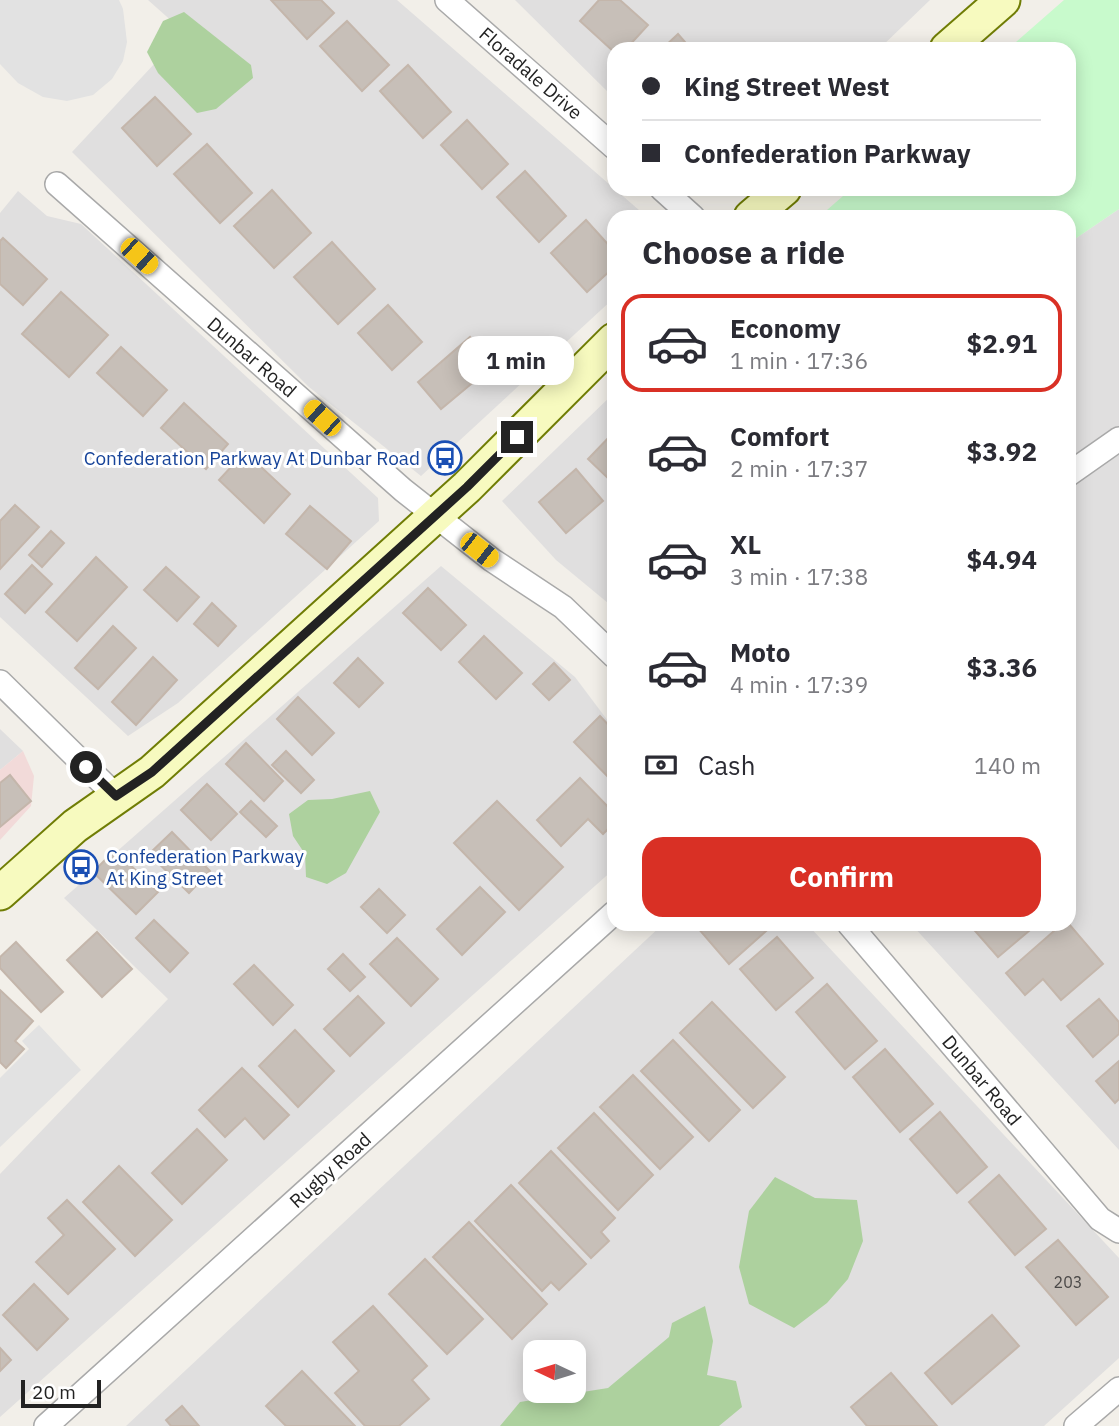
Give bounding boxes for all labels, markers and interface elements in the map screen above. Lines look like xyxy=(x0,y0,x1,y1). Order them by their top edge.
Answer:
street label: Floradale Drive xyxy=(475,22,587,124)
text: King Street West xyxy=(684,69,889,103)
text: Confederation Parkway xyxy=(684,136,971,170)
text: Choose a ride xyxy=(642,231,845,273)
car xyxy=(117,234,162,278)
text: Economy xyxy=(730,311,841,345)
street label: Dunbar Road xyxy=(202,312,302,402)
icon: car xyxy=(646,312,709,375)
text: $2.91 xyxy=(967,326,1037,360)
callout: 1 min xyxy=(459,336,575,384)
text: 1 min xyxy=(486,345,546,375)
text: 1 min · 17:36 xyxy=(730,345,868,375)
car xyxy=(300,396,345,440)
text: Comfort xyxy=(730,419,829,453)
icon: car xyxy=(646,420,709,483)
route end xyxy=(501,421,533,453)
text: $3.92 xyxy=(967,434,1037,468)
bus stop icon: Confederation Parkway At Dunbar Road xyxy=(426,439,464,477)
place label: Confederation Parkway At Dunbar Road xyxy=(84,446,420,470)
text: 2 min · 17:37 xyxy=(730,453,868,483)
text: XL xyxy=(730,527,761,561)
icon: car xyxy=(646,528,709,591)
car xyxy=(456,529,503,571)
text: $4.94 xyxy=(967,542,1037,576)
text: 3 min · 17:38 xyxy=(730,561,868,591)
text: Moto xyxy=(730,635,790,669)
icon: car xyxy=(646,636,709,699)
text: $3.36 xyxy=(967,650,1037,684)
text: 4 min · 17:39 xyxy=(730,669,868,699)
icon: cash xyxy=(642,746,680,784)
text: Cash xyxy=(698,748,755,782)
text: 140 m xyxy=(974,750,1041,780)
route start xyxy=(70,751,102,783)
button: Confirm xyxy=(642,837,1041,917)
place label: Confederation Parkway At King Street xyxy=(106,844,304,890)
bus stop icon: Confederation Parkway At King Street xyxy=(62,848,100,886)
street label: Dunbar Road xyxy=(937,1030,1027,1130)
street label: Rugby Road xyxy=(284,1127,376,1213)
house number: 203 xyxy=(1054,1272,1082,1292)
north arrow xyxy=(523,1340,586,1404)
map controls xyxy=(523,1340,586,1403)
scale bar xyxy=(21,1377,102,1409)
text: 20 m xyxy=(32,1380,76,1404)

